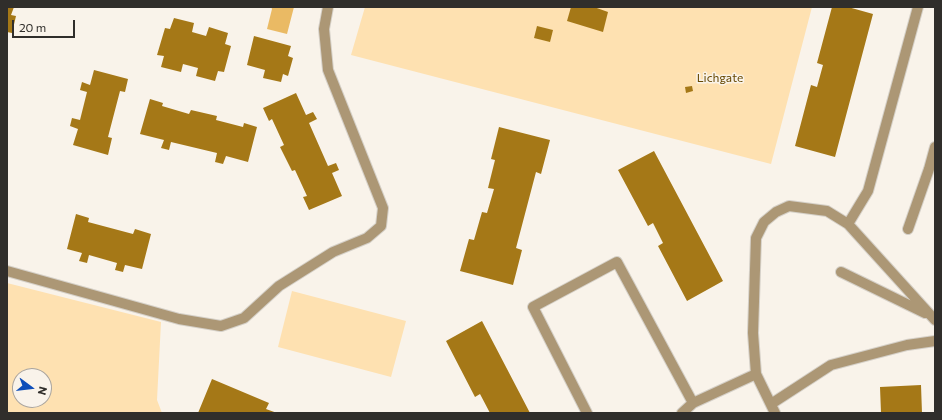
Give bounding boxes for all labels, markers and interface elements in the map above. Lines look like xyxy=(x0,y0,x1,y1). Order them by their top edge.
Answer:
scale bar xyxy=(14,12,77,38)
text: 20 m xyxy=(19,20,46,34)
park label: Lichgate xyxy=(697,71,743,85)
north arrow xyxy=(12,368,52,408)
text: N xyxy=(36,385,50,397)

